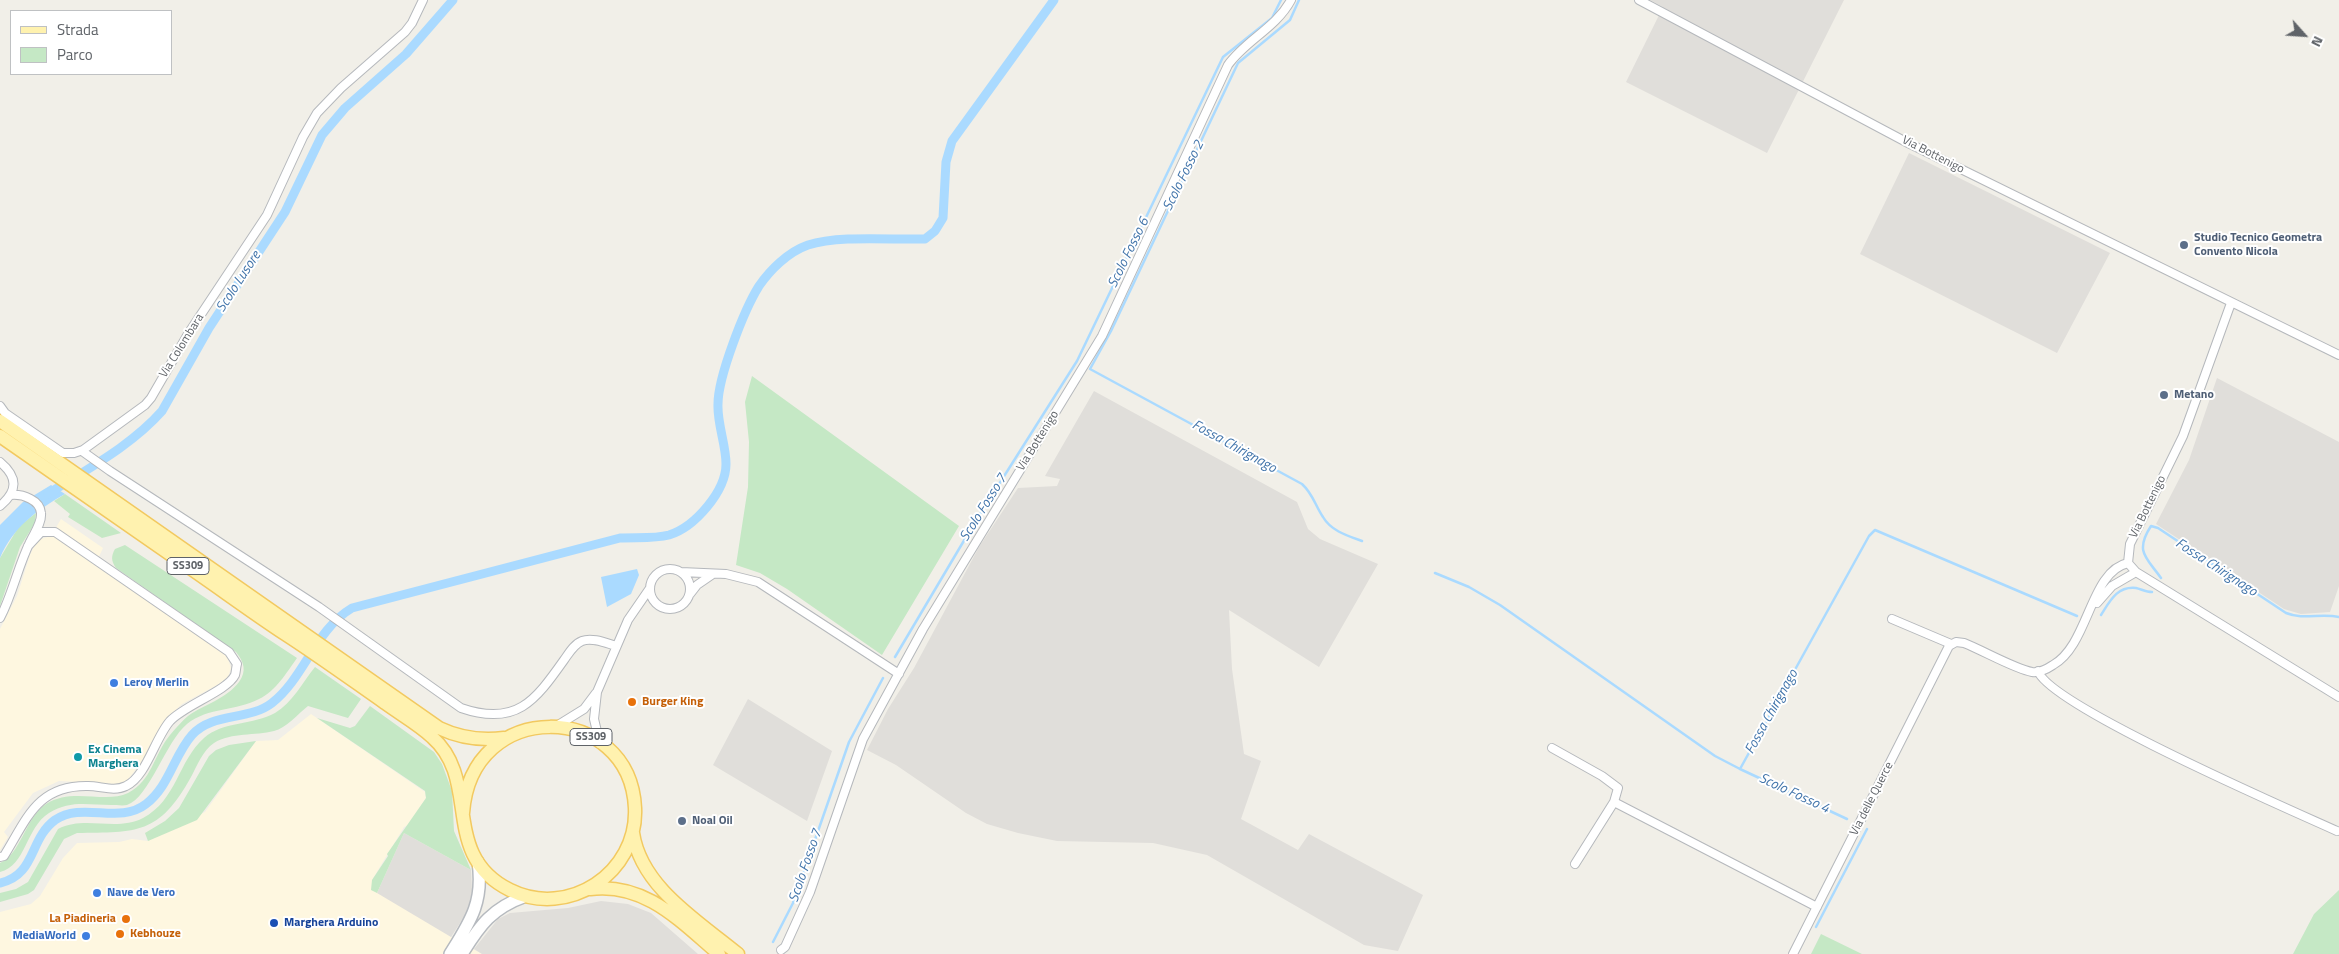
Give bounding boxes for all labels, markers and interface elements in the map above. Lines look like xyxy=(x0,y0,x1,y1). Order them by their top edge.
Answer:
legend xyxy=(10,10,172,75)
north arrow xyxy=(2279,10,2329,60)
text: Strada xyxy=(57,18,98,41)
text: N xyxy=(2306,33,2329,51)
text: Parco xyxy=(57,43,93,66)
street label: Via Bottenigo xyxy=(1899,133,1967,177)
water label: Scolo Fosso 2 xyxy=(1160,138,1208,214)
water label: Scolo Fosso 6 xyxy=(1105,215,1153,291)
place label: Studio Tecnico Geometra Convento Nicola xyxy=(2194,231,2322,259)
marker: Studio Tecnico Geometra Convento Nicola xyxy=(2178,239,2190,251)
water label: Scolo Lusore xyxy=(213,248,265,316)
street label: Via Colombara xyxy=(157,311,207,381)
place label: Metano xyxy=(2174,388,2214,402)
marker: Metano xyxy=(2158,389,2170,401)
street label: Via Bottenigo xyxy=(1014,408,1062,474)
water label: Fossa Chirignago xyxy=(1189,417,1279,477)
water label: Scolo Fosso 7 xyxy=(957,471,1011,545)
street label: Via Bottenigo xyxy=(2127,473,2169,541)
water label: Fossa Chirignago xyxy=(2172,535,2260,601)
road number: SS309 xyxy=(167,558,209,574)
water label: Fossa Chirignago xyxy=(1742,667,1802,757)
place label: Leroy Merlin xyxy=(124,676,189,690)
marker: Leroy Merlin xyxy=(108,677,120,689)
place label: Burger King xyxy=(642,695,703,709)
marker: Burger King xyxy=(626,696,638,708)
road number: SS309 xyxy=(570,729,612,746)
place label: Ex Cinema Marghera xyxy=(88,743,142,771)
marker: Ex Cinema Marghera xyxy=(72,751,84,763)
street label: Via delle Querce xyxy=(1847,760,1897,838)
water label: Scolo Fosso 4 xyxy=(1756,770,1832,818)
place label: Noal Oil xyxy=(692,814,733,828)
marker: Noal Oil xyxy=(676,815,688,827)
water label: Scolo Fosso 7 xyxy=(786,827,826,905)
place label: Nave de Vero xyxy=(107,886,175,900)
marker: Nave de Vero xyxy=(91,887,103,899)
place label: La Piadineria xyxy=(49,912,116,926)
marker: La Piadineria xyxy=(120,913,132,925)
place label: Marghera Arduino xyxy=(284,916,378,930)
marker: Marghera Arduino xyxy=(268,917,280,929)
place label: Kebhouze xyxy=(130,927,181,941)
marker: Kebhouze xyxy=(114,928,126,940)
place label: MediaWorld xyxy=(12,929,76,943)
marker: MediaWorld xyxy=(80,930,92,942)

